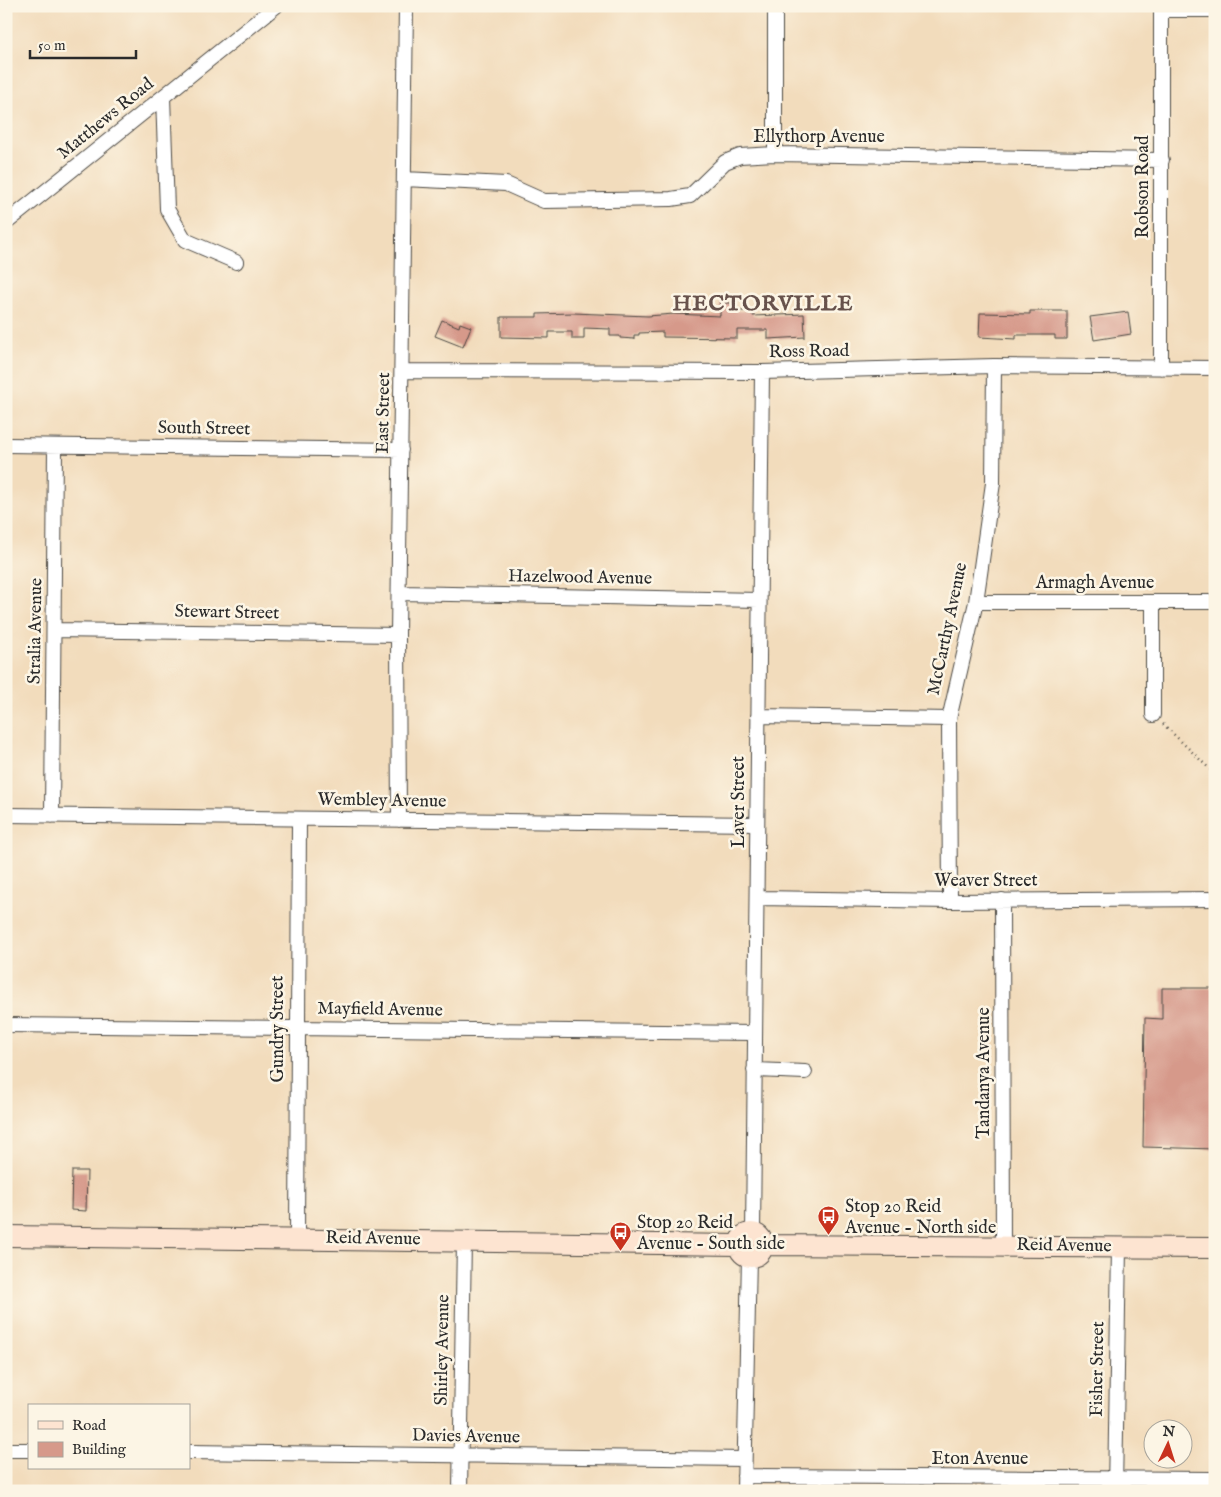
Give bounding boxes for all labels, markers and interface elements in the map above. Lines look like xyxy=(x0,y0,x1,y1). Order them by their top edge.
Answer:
scale bar xyxy=(30,28,136,60)
text: 50 m xyxy=(38,36,66,55)
street label: Matthews Road xyxy=(53,73,159,165)
street label: Ellythorp Avenue xyxy=(753,126,885,149)
street label: Robson Road xyxy=(1132,135,1155,239)
district label: HECTORVILLE xyxy=(672,290,854,318)
street label: Ross Road xyxy=(769,340,850,364)
street label: East Street xyxy=(372,372,396,454)
street label: South Street xyxy=(158,417,250,441)
street label: McCarthy Avenue xyxy=(923,561,973,697)
street label: Hazelwood Avenue xyxy=(508,565,652,591)
street label: Armagh Avenue xyxy=(1035,572,1154,595)
street label: Stralia Avenue xyxy=(24,578,48,684)
street label: Stewart Street xyxy=(174,601,280,625)
street label: Laver Street xyxy=(728,756,751,848)
street label: Wembley Avenue xyxy=(317,788,447,814)
street label: Weaver Street xyxy=(934,870,1038,893)
street label: Gundry Street xyxy=(267,976,290,1082)
street label: Mayfield Avenue xyxy=(317,997,443,1023)
street label: Tandanya Avenue xyxy=(973,1007,996,1139)
place label: Stop 20 Reid Avenue - North side xyxy=(844,1196,996,1240)
bus stop icon: Stop 20 Reid Avenue - North side xyxy=(817,1205,841,1236)
place label: Stop 20 Reid Avenue - South side xyxy=(636,1212,785,1256)
bus stop icon: Stop 20 Reid Avenue - South side xyxy=(609,1221,633,1252)
street label: Reid Avenue xyxy=(325,1227,421,1251)
street label: Reid Avenue xyxy=(1016,1234,1112,1258)
street label: Shirley Avenue xyxy=(431,1294,455,1406)
street label: Fisher Street xyxy=(1086,1321,1110,1417)
legend xyxy=(28,1404,190,1470)
text: Road xyxy=(72,1416,107,1435)
north arrow xyxy=(1144,1420,1194,1470)
text: N xyxy=(1161,1423,1176,1441)
street label: Davies Avenue xyxy=(412,1425,520,1449)
text: Building xyxy=(72,1440,127,1459)
street label: Eton Avenue xyxy=(932,1448,1028,1471)

